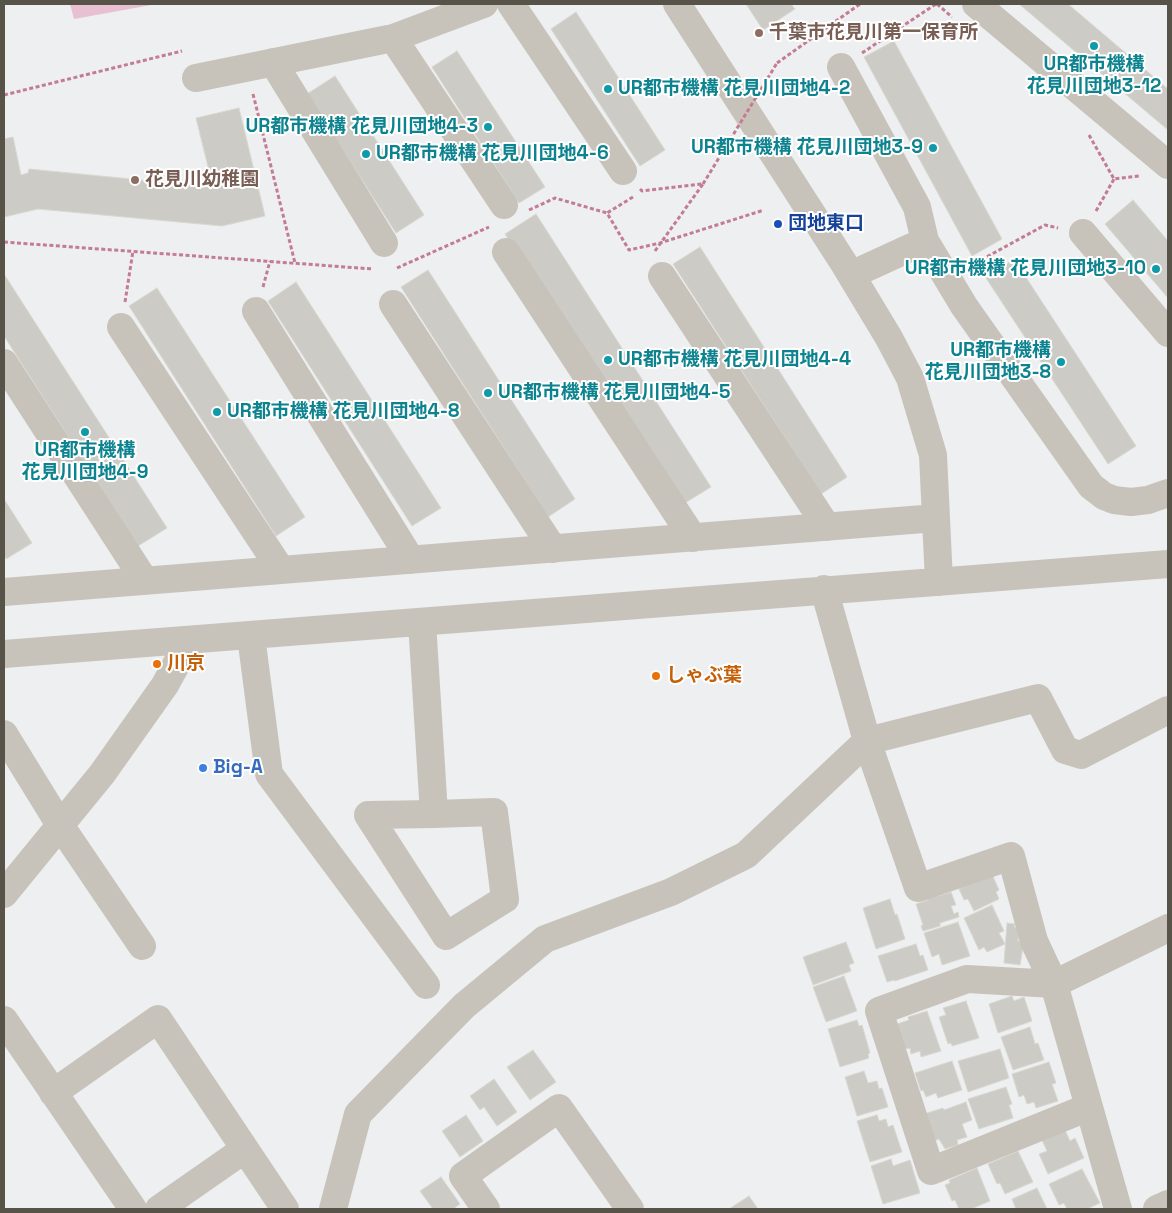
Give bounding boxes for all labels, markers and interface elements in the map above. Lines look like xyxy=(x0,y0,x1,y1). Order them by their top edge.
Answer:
place label: 千葉市花見川第一保育所 xyxy=(769,22,978,44)
marker: 千葉市花見川第一保育所 xyxy=(753,27,765,39)
marker: UR都市機構 花見川団地3-12 xyxy=(1088,40,1100,52)
place label: UR都市機構 花見川団地3-12 xyxy=(1027,54,1161,98)
place label: UR都市機構 花見川団地4-2 xyxy=(618,78,850,100)
marker: UR都市機構 花見川団地4-2 xyxy=(602,83,614,95)
place label: UR都市機構 花見川団地4-3 xyxy=(246,116,478,138)
marker: UR都市機構 花見川団地4-3 xyxy=(482,121,494,133)
place label: UR都市機構 花見川団地3-9 xyxy=(691,137,923,159)
marker: UR都市機構 花見川団地3-9 xyxy=(927,142,939,154)
place label: UR都市機構 花見川団地4-6 xyxy=(376,143,609,165)
marker: UR都市機構 花見川団地4-6 xyxy=(360,148,372,160)
place label: 花見川幼稚園 xyxy=(145,169,259,191)
marker: 花見川幼稚園 xyxy=(129,174,141,186)
place label: 団地東口 xyxy=(788,213,864,235)
marker: 団地東口 xyxy=(772,218,784,230)
place label: UR都市機構 花見川団地3-10 xyxy=(905,258,1146,280)
marker: UR都市機構 花見川団地3-10 xyxy=(1150,263,1162,275)
place label: UR都市機構 花見川団地3-8 xyxy=(925,340,1051,384)
place label: UR都市機構 花見川団地4-4 xyxy=(618,349,851,371)
marker: UR都市機構 花見川団地4-4 xyxy=(602,354,614,366)
marker: UR都市機構 花見川団地3-8 xyxy=(1055,356,1067,368)
place label: UR都市機構 花見川団地4-5 xyxy=(498,382,730,404)
marker: UR都市機構 花見川団地4-5 xyxy=(482,387,494,399)
place label: UR都市機構 花見川団地4-8 xyxy=(227,401,459,423)
marker: UR都市機構 花見川団地4-8 xyxy=(211,406,223,418)
marker: UR都市機構 花見川団地4-9 xyxy=(79,426,91,438)
place label: UR都市機構 花見川団地4-9 xyxy=(21,440,149,484)
place label: 川京 xyxy=(167,653,205,675)
marker: 川京 xyxy=(151,658,163,670)
place label: しゃぶ葉 xyxy=(666,665,742,687)
marker: しゃぶ葉 xyxy=(650,670,662,682)
place label: Big-A xyxy=(213,757,263,779)
marker: Big-A xyxy=(197,762,209,774)

